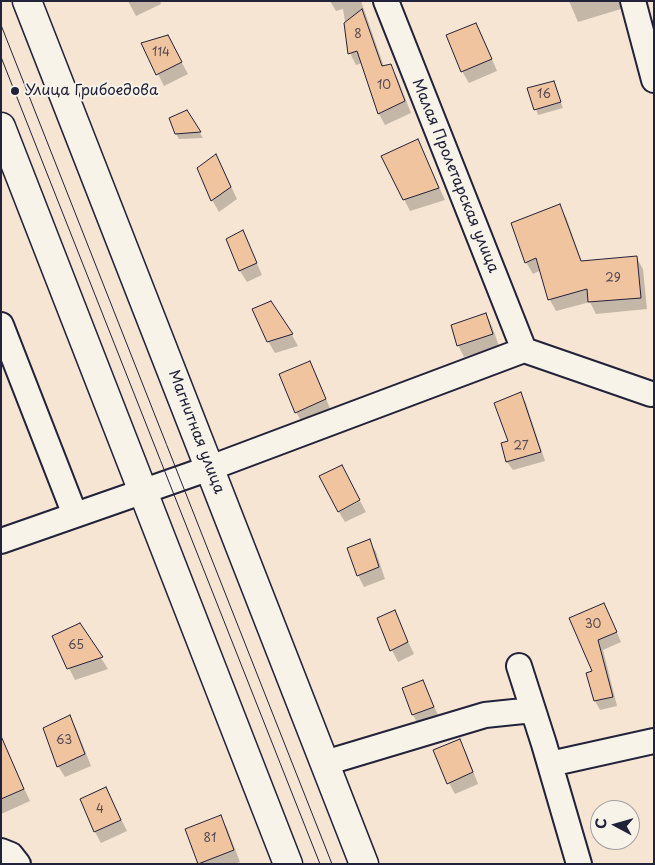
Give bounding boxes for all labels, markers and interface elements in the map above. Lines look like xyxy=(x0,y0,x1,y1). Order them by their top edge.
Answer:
house number: 8 xyxy=(354,28,362,42)
house number: 114 xyxy=(152,46,170,60)
street label: Малая Пролетарская улица xyxy=(408,76,502,276)
house number: 10 xyxy=(377,79,391,93)
place label: Улица Грибоедова xyxy=(25,82,158,100)
marker: Улица Грибоедова xyxy=(9,85,21,97)
house number: 16 xyxy=(537,88,551,102)
house number: 29 xyxy=(605,272,621,286)
street label: Магнитная улица xyxy=(164,368,228,496)
house number: 27 xyxy=(514,440,528,454)
house number: 30 xyxy=(585,618,601,632)
house number: 65 xyxy=(68,639,84,653)
house number: 63 xyxy=(56,734,72,748)
north arrow xyxy=(590,800,640,850)
house number: 4 xyxy=(96,803,104,817)
text: С xyxy=(590,817,612,830)
house number: 81 xyxy=(204,832,216,846)

